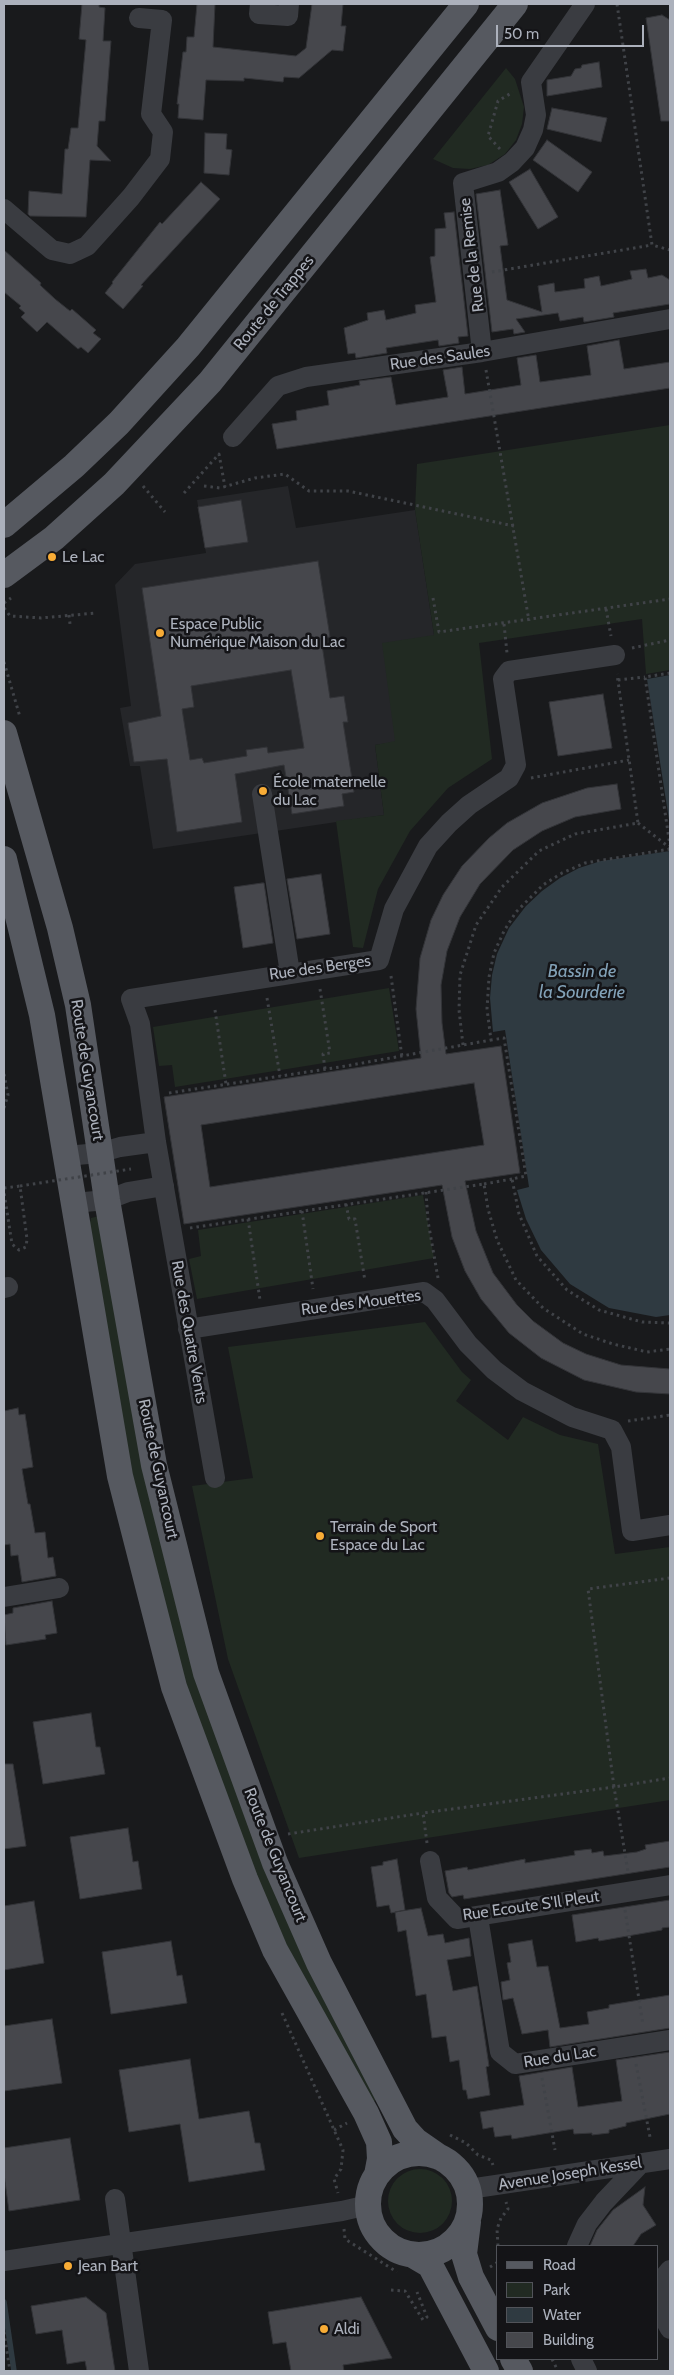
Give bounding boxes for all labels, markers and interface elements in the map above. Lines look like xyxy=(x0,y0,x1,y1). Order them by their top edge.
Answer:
scale bar xyxy=(499,15,646,47)
text: 50 m xyxy=(504,25,539,43)
street label: Rue de la Remise xyxy=(455,197,489,313)
street label: Route de Trappes xyxy=(230,252,318,354)
street label: Rue des Saules xyxy=(389,341,491,375)
place label: Le Lac xyxy=(62,547,105,567)
marker: Le Lac xyxy=(46,551,58,563)
place label: Espace Public Numérique Maison du Lac xyxy=(170,614,345,652)
marker: Espace Public Numérique Maison du Lac xyxy=(154,627,166,639)
place label: École maternelle du Lac xyxy=(273,772,386,810)
marker: École maternelle du Lac xyxy=(257,785,269,797)
street label: Rue des Berges xyxy=(268,951,372,985)
water label: Bassin de la Sourderie xyxy=(539,961,625,1004)
street label: Route de Guyancourt xyxy=(66,998,108,1142)
street label: Rue des Quatre Vents xyxy=(167,1259,211,1405)
street label: Rue des Mouettes xyxy=(300,1286,422,1320)
street label: Route de Guyancourt xyxy=(134,1397,182,1541)
place label: Terrain de Sport Espace du Lac xyxy=(330,1517,437,1555)
marker: Terrain de Sport Espace du Lac xyxy=(314,1530,326,1542)
street label: Route de Guyancourt xyxy=(239,1785,311,1925)
street label: Rue Ecoute S'Il Pleut xyxy=(461,1887,601,1925)
street label: Rue du Lac xyxy=(522,2042,598,2072)
street label: Avenue Joseph Kessel xyxy=(497,2153,643,2195)
legend xyxy=(497,2245,659,2360)
place label: Jean Bart xyxy=(78,2256,138,2276)
text: Road xyxy=(543,2256,576,2274)
marker: Jean Bart xyxy=(62,2260,74,2272)
text: Park xyxy=(543,2281,570,2299)
text: Water xyxy=(543,2306,581,2324)
place label: Aldi xyxy=(334,2319,360,2339)
marker: Aldi xyxy=(318,2323,330,2335)
text: Building xyxy=(543,2331,594,2349)

